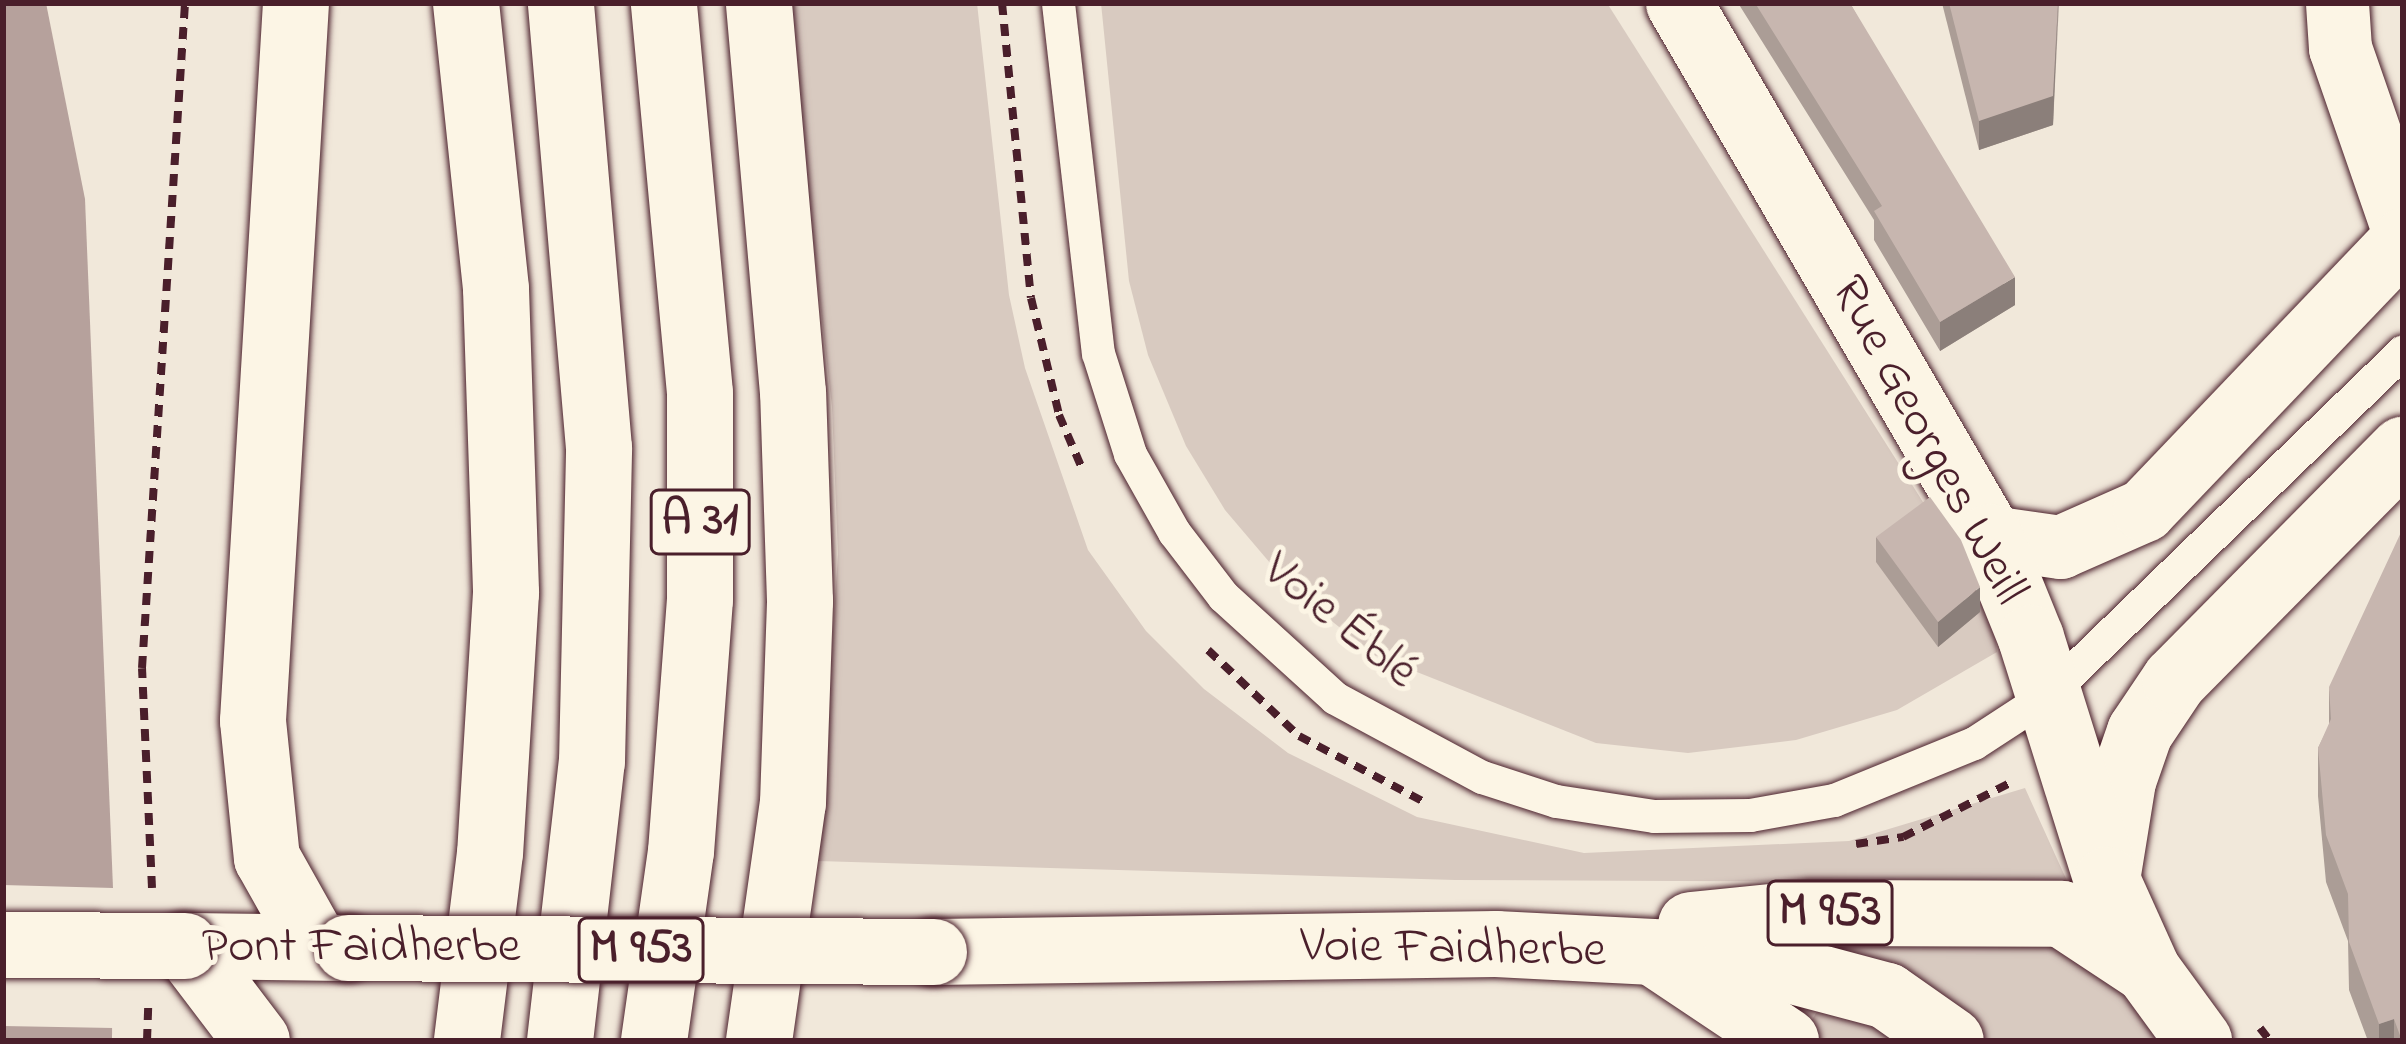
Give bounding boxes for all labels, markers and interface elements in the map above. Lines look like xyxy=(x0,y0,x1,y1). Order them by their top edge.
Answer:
street label: Rue Georges Weill xyxy=(1815,266,2039,616)
road number: A 31 xyxy=(649,480,751,564)
street label: Voie Éblé xyxy=(1249,541,1429,703)
road number: M 953 xyxy=(1764,871,1896,955)
road number: M 953 xyxy=(575,908,707,992)
street label: Pont Faidherbe xyxy=(201,917,521,979)
street label: Voie Faidherbe xyxy=(1299,917,1607,983)

